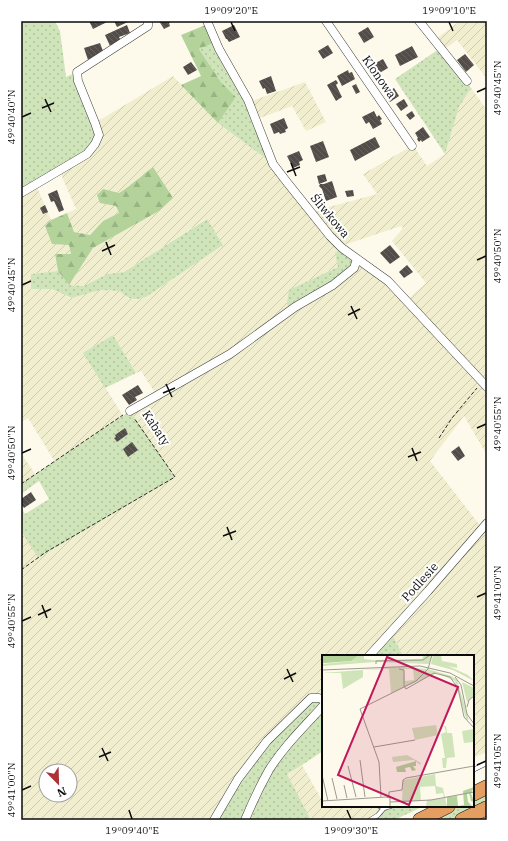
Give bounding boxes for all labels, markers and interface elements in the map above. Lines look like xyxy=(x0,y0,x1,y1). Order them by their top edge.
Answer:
text: 19°09'20"E xyxy=(204,4,258,17)
text: 19°09'10"E xyxy=(422,4,476,17)
street label: Klonowa xyxy=(359,52,400,101)
text: 49°40'45"N xyxy=(491,60,504,116)
text: 49°40'40"N xyxy=(5,89,18,145)
street label: Śliwkowa xyxy=(308,191,353,241)
text: 49°40'50"N xyxy=(491,228,504,284)
text: 49°40'45"N xyxy=(5,257,18,313)
text: 49°40'55"N xyxy=(491,396,504,452)
street label: Kabaty xyxy=(139,407,174,449)
text: 49°40'50"N xyxy=(5,425,18,481)
street label: Podlesie xyxy=(398,559,441,604)
text: 49°41'00"N xyxy=(491,565,504,621)
text: 49°40'55"N xyxy=(5,593,18,649)
inset map xyxy=(322,655,474,807)
text: 49°41'05"N xyxy=(491,733,504,789)
text: 49°41'00"N xyxy=(5,762,18,818)
north arrow xyxy=(38,763,78,803)
text: N xyxy=(55,784,69,800)
text: 19°09'40"E xyxy=(105,824,159,837)
text: 19°09'30"E xyxy=(324,824,378,837)

